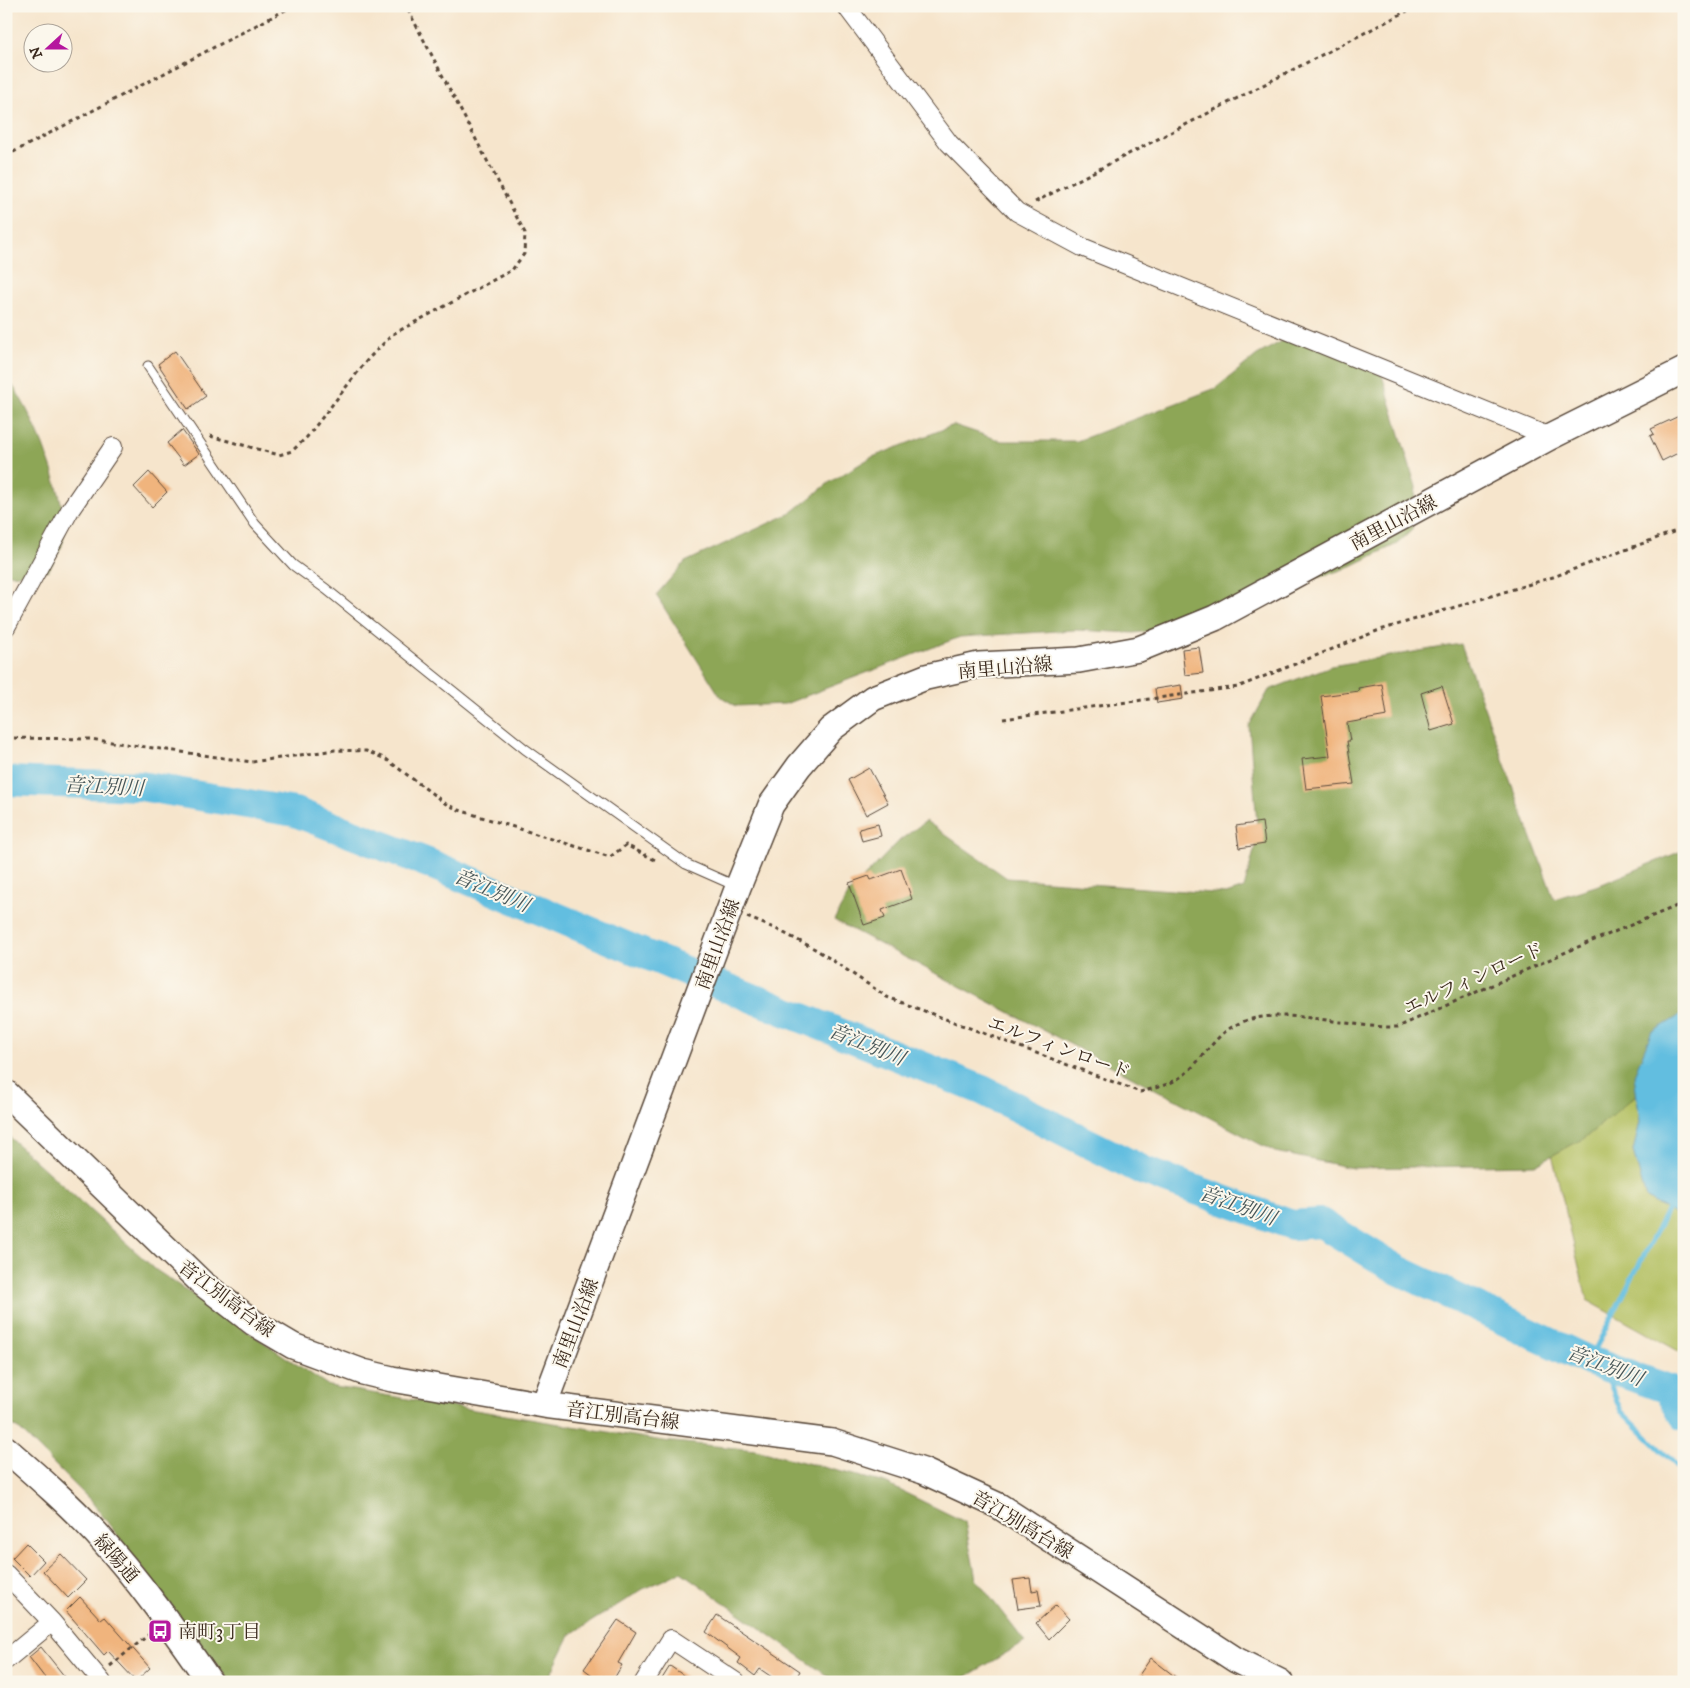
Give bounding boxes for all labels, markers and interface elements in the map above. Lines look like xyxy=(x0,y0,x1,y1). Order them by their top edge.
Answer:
north arrow xyxy=(22,22,72,72)
text: N xyxy=(26,43,47,61)
street label: 南里山沿線 xyxy=(1346,491,1441,556)
street label: 南里山沿線 xyxy=(957,653,1053,684)
water label: 音江別川 xyxy=(63,773,147,802)
water label: 音江別川 xyxy=(450,864,535,919)
street label: 南里山沿線 xyxy=(691,896,745,993)
street label: エルフィンロード xyxy=(1400,938,1547,1020)
street label: エルフィンロード xyxy=(984,1012,1133,1085)
water label: 音江別川 xyxy=(825,1019,910,1073)
water label: 音江別川 xyxy=(1196,1181,1281,1233)
street label: 音江別高台線 xyxy=(174,1256,279,1343)
street label: 南里山沿線 xyxy=(549,1275,604,1372)
water label: 音江別川 xyxy=(1563,1340,1648,1393)
street label: 音江別高台線 xyxy=(565,1398,681,1435)
street label: 音江別高台線 xyxy=(967,1486,1077,1565)
street label: 緑陽通 xyxy=(88,1530,143,1588)
bus stop icon: 南町3丁目 xyxy=(147,1618,173,1644)
place label: 南町3丁目 xyxy=(178,1621,261,1644)

